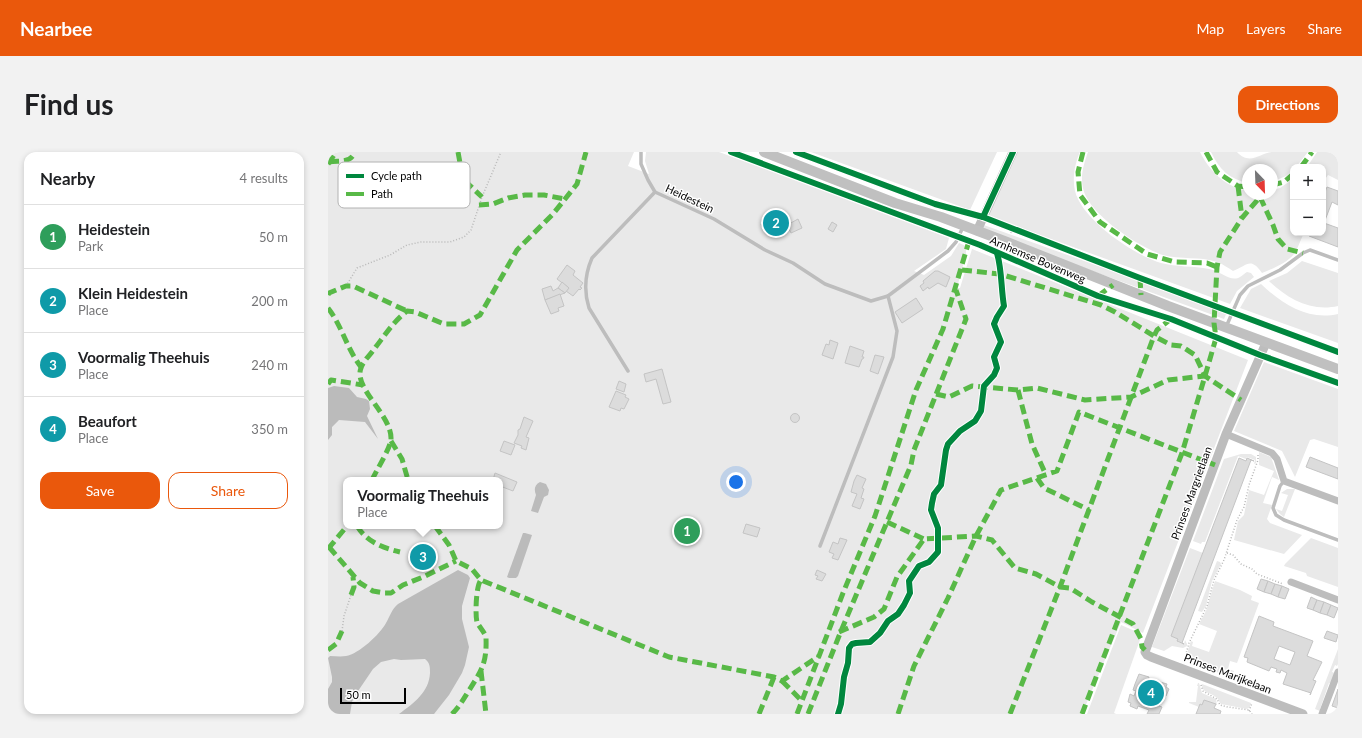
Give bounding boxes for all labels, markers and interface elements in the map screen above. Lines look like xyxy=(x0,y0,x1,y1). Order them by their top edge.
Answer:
text: Nearbee xyxy=(20,17,92,40)
text: Map xyxy=(1196,20,1224,37)
text: Layers xyxy=(1246,20,1286,37)
text: Share xyxy=(1308,20,1342,37)
button: Directions xyxy=(1238,86,1338,123)
text: Find us xyxy=(24,87,114,121)
legend xyxy=(338,162,470,208)
north arrow xyxy=(1242,164,1278,200)
map controls xyxy=(1290,164,1326,236)
button: + xyxy=(1290,164,1326,200)
text: Nearby xyxy=(40,168,95,189)
text: Cycle path xyxy=(371,169,422,182)
text: 4 results xyxy=(240,170,288,186)
street label: Heidestein xyxy=(664,181,716,215)
text: Path xyxy=(371,187,393,200)
button: − xyxy=(1290,200,1326,236)
pin: 2 xyxy=(763,208,789,238)
text: Heidestein xyxy=(78,220,150,238)
text: 1 xyxy=(49,229,57,245)
text: 50 m xyxy=(259,229,288,245)
street label: Arnhemse Bovenweg xyxy=(988,233,1088,285)
text: Park xyxy=(78,238,103,254)
text: Klein Heidestein xyxy=(78,284,188,302)
text: 2 xyxy=(49,293,57,309)
text: 200 m xyxy=(251,293,288,309)
text: Place xyxy=(78,302,108,318)
text: Voormalig Theehuis xyxy=(78,348,210,366)
text: 3 xyxy=(49,357,57,373)
text: 240 m xyxy=(251,357,288,373)
text: Place xyxy=(78,366,108,382)
text: Beaufort xyxy=(78,412,137,430)
text: 4 xyxy=(49,421,57,437)
text: 350 m xyxy=(251,421,288,437)
text: Place xyxy=(78,430,108,446)
street label: Prinses Margrietlaan xyxy=(1168,444,1214,542)
button: Save xyxy=(40,472,160,509)
button: Share xyxy=(168,472,288,509)
your location xyxy=(726,472,746,492)
popup xyxy=(343,477,503,529)
text: Voormalig Theehuis xyxy=(357,486,489,504)
text: Place xyxy=(357,504,387,520)
pin: 1 xyxy=(674,516,700,546)
pin: 3 xyxy=(410,542,436,572)
street label: Prinses Marijkelaan xyxy=(1182,650,1274,696)
pin: 4 xyxy=(1138,678,1164,708)
scale bar xyxy=(340,686,406,705)
text: 50 m xyxy=(346,688,371,701)

